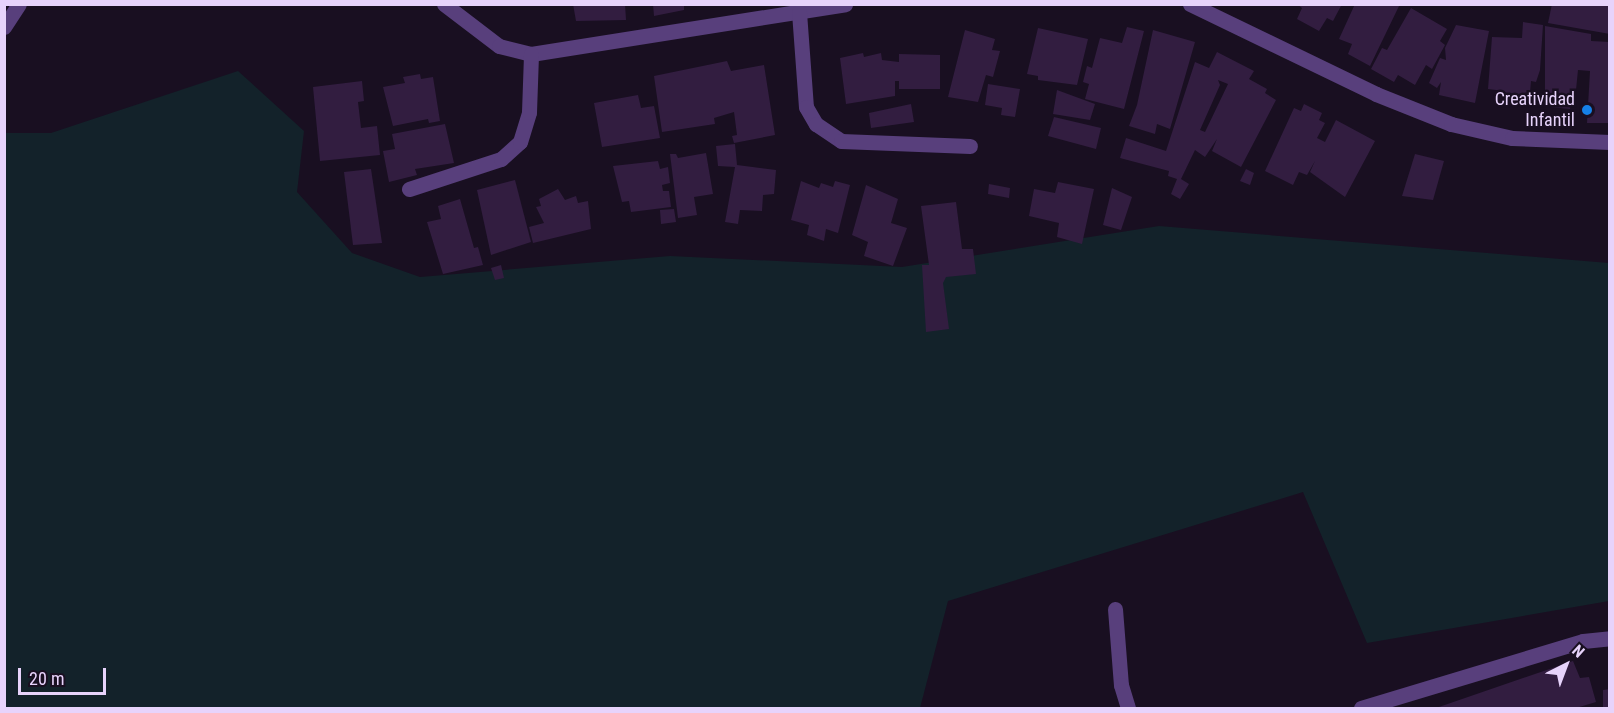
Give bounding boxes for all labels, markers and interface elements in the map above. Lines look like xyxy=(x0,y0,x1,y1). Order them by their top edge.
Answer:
place label: Creatividad Infantil xyxy=(1495,89,1575,132)
marker: Creatividad Infantil xyxy=(1580,103,1594,117)
north arrow xyxy=(1536,635,1596,695)
text: N xyxy=(1568,641,1588,662)
scale bar xyxy=(21,656,110,694)
text: 20 m xyxy=(29,668,64,689)

